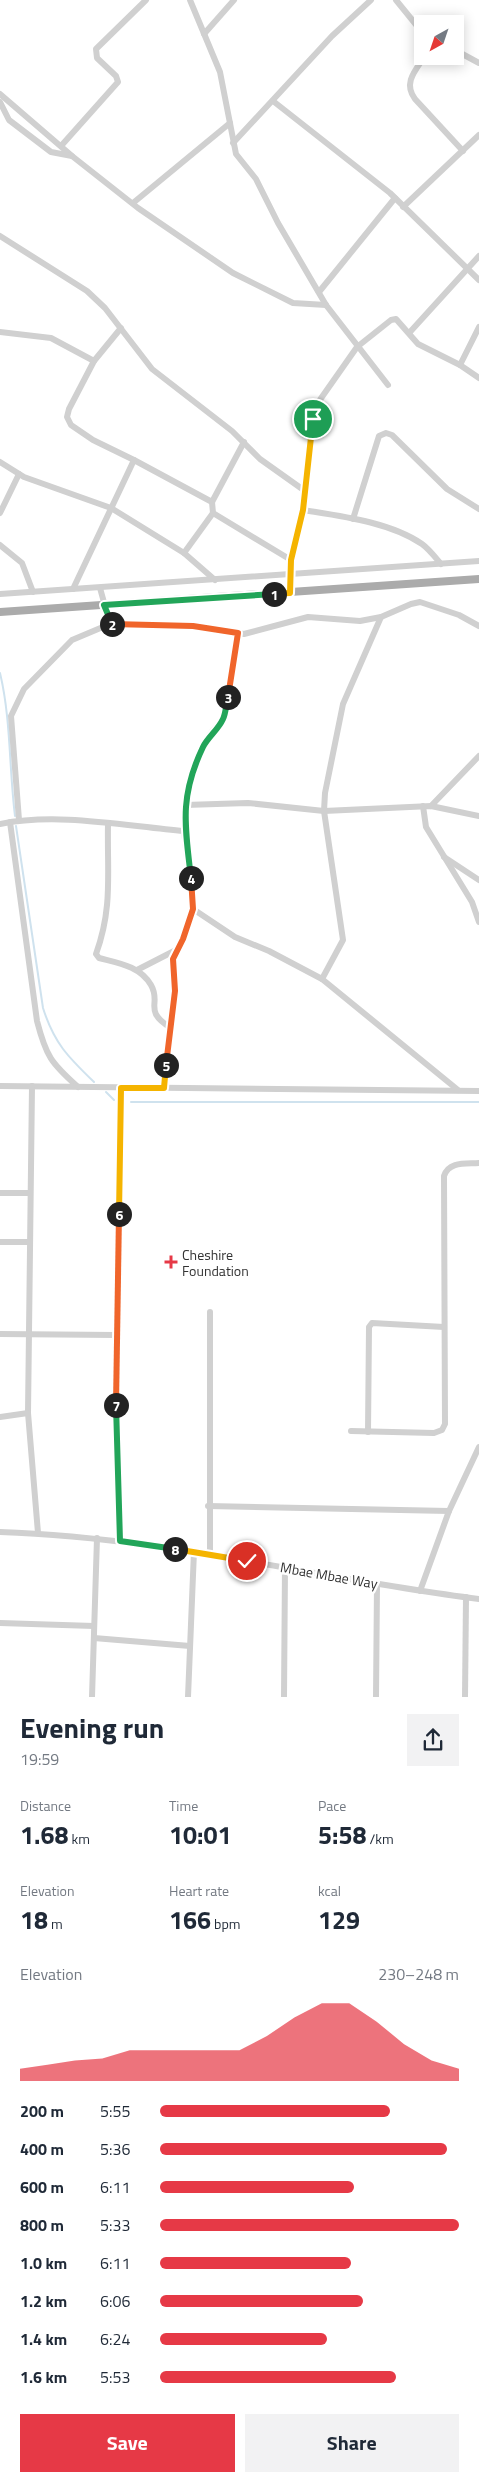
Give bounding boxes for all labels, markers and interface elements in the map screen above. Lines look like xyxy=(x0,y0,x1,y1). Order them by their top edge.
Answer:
north arrow xyxy=(414,15,464,65)
map controls xyxy=(414,15,464,65)
pin xyxy=(292,398,334,440)
icon: arrive xyxy=(299,405,327,433)
pin: 1 xyxy=(262,582,286,606)
text: 1 xyxy=(271,584,278,605)
pin: 2 xyxy=(100,612,124,636)
text: 2 xyxy=(109,614,116,635)
pin: 3 xyxy=(216,684,240,710)
text: 3 xyxy=(225,687,232,708)
pin: 4 xyxy=(178,866,204,890)
text: 4 xyxy=(188,868,195,889)
pin: 5 xyxy=(154,1052,178,1078)
text: 5 xyxy=(163,1055,170,1076)
pin: 6 xyxy=(106,1202,132,1226)
text: 6 xyxy=(116,1204,123,1225)
place label: Cheshire Foundation xyxy=(182,1244,249,1281)
marker: Cheshire Foundation xyxy=(164,1255,178,1269)
pin: 7 xyxy=(104,1392,128,1418)
text: 7 xyxy=(113,1395,120,1416)
pin: 8 xyxy=(162,1536,188,1562)
text: 8 xyxy=(172,1539,179,1560)
pin xyxy=(226,1540,268,1582)
icon: check xyxy=(233,1547,261,1575)
street label: Mbae Mbae Way xyxy=(279,1556,380,1594)
text: Evening run xyxy=(20,1706,164,1749)
button: share xyxy=(407,1714,459,1766)
text: 19:59 xyxy=(20,1747,59,1771)
text: Distance xyxy=(20,1795,71,1816)
text: Time xyxy=(169,1795,198,1816)
text: Pace xyxy=(318,1795,346,1816)
text: 1.68 xyxy=(20,1816,68,1854)
text: 10:01 xyxy=(169,1816,231,1854)
text: 5:58 xyxy=(318,1816,366,1854)
text: km xyxy=(68,1828,90,1849)
text: /km xyxy=(366,1828,394,1849)
text: Elevation xyxy=(20,1880,74,1901)
text: Heart rate xyxy=(169,1880,229,1901)
text: kcal xyxy=(318,1880,341,1901)
text: 18 xyxy=(20,1901,48,1939)
text: 166 xyxy=(169,1901,211,1939)
text: 129 xyxy=(318,1901,360,1939)
text: m xyxy=(48,1913,63,1934)
text: bpm xyxy=(211,1913,241,1934)
text: Elevation xyxy=(20,1962,82,1986)
text: 230–248 m xyxy=(378,1962,459,1986)
text: 200 m xyxy=(20,2099,64,2123)
text: 5:55 xyxy=(100,2099,130,2123)
text: 400 m xyxy=(20,2137,64,2161)
text: 5:36 xyxy=(100,2137,130,2161)
text: 600 m xyxy=(20,2175,64,2199)
text: 6:11 xyxy=(100,2175,130,2199)
text: 800 m xyxy=(20,2213,64,2237)
text: 5:33 xyxy=(100,2213,130,2237)
text: 1.0 km xyxy=(20,2251,67,2275)
text: 6:11 xyxy=(100,2251,130,2275)
text: 1.2 km xyxy=(20,2289,67,2313)
text: 6:06 xyxy=(100,2289,130,2313)
text: 1.4 km xyxy=(20,2327,67,2351)
text: 6:24 xyxy=(100,2327,130,2351)
text: 1.6 km xyxy=(20,2365,67,2389)
text: 5:53 xyxy=(100,2365,130,2389)
button: Save xyxy=(20,2414,235,2472)
button: Share xyxy=(245,2414,459,2472)

